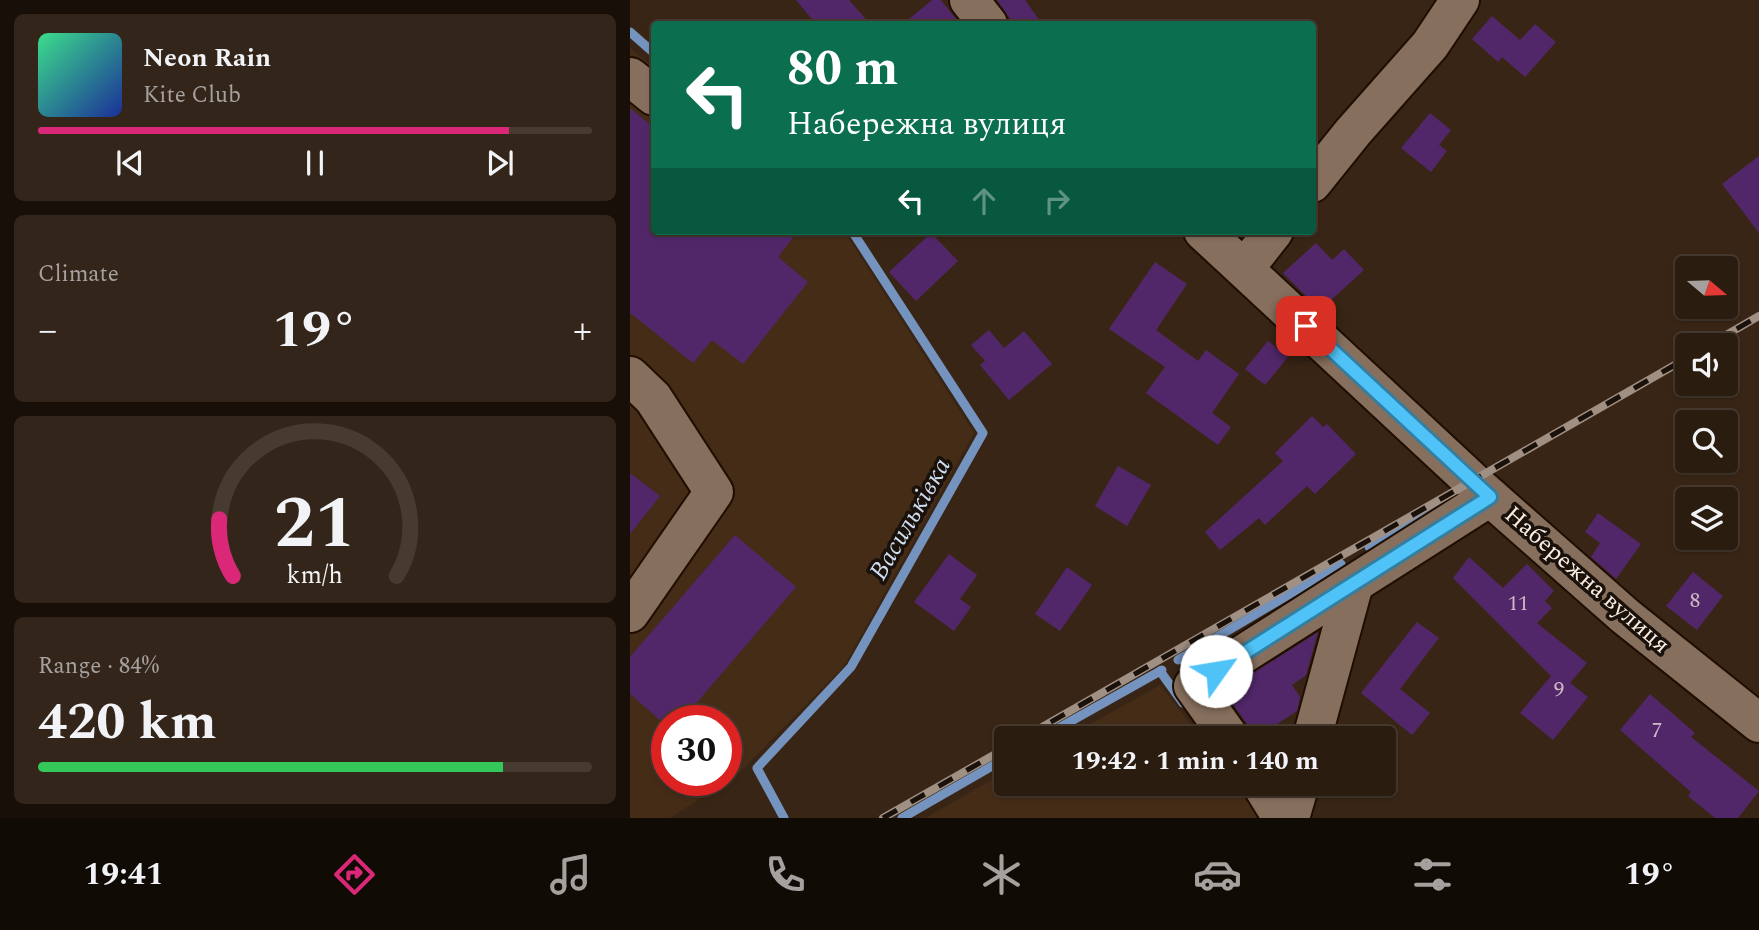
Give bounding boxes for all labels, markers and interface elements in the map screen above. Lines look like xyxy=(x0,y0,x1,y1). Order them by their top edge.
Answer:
text: 80 m xyxy=(787,32,898,107)
text: Neon Rain xyxy=(143,38,271,78)
icon: left xyxy=(672,49,763,140)
text: Kite Club xyxy=(143,78,241,113)
text: Набережна вулиця xyxy=(787,100,1067,149)
icon: previous xyxy=(111,144,149,182)
icon: pause xyxy=(296,144,334,182)
icon: next xyxy=(481,144,519,182)
icon: left xyxy=(892,182,930,220)
icon: ahead xyxy=(965,182,1003,220)
icon: right xyxy=(1038,182,1076,220)
north arrow xyxy=(1675,256,1738,318)
map controls xyxy=(1675,256,1738,550)
text: Climate xyxy=(38,257,119,292)
text: 19° xyxy=(273,291,357,370)
pin xyxy=(1276,296,1336,356)
text: − xyxy=(38,302,57,360)
text: + xyxy=(573,302,592,360)
icon: arrive xyxy=(1287,307,1325,345)
button: sound xyxy=(1675,333,1738,396)
button: search xyxy=(1675,410,1738,473)
water label: Васильківка xyxy=(859,450,961,588)
text: 21 xyxy=(274,469,356,580)
button: layers xyxy=(1675,487,1738,550)
street label: Набережна вулиця xyxy=(1496,498,1678,662)
text: km/h xyxy=(287,556,343,594)
house number: 8 xyxy=(1690,585,1700,617)
house number: 11 xyxy=(1508,588,1529,620)
position arrow xyxy=(1179,634,1253,708)
text: Range · 84% xyxy=(38,649,159,684)
house number: 9 xyxy=(1554,674,1564,706)
text: 420 km xyxy=(38,683,217,762)
speed limit sign: 30 xyxy=(651,705,742,796)
house number: 7 xyxy=(1652,715,1662,747)
text: 19:42 · 1 min · 140 m xyxy=(1071,741,1319,781)
text: 19:41 xyxy=(83,850,164,899)
icon: directions xyxy=(330,850,379,899)
icon: music xyxy=(546,850,595,899)
icon: phone xyxy=(761,850,810,899)
icon: climate xyxy=(977,850,1026,899)
icon: car xyxy=(1193,850,1242,899)
icon: filters xyxy=(1408,850,1457,899)
text: 19° xyxy=(1624,850,1676,899)

